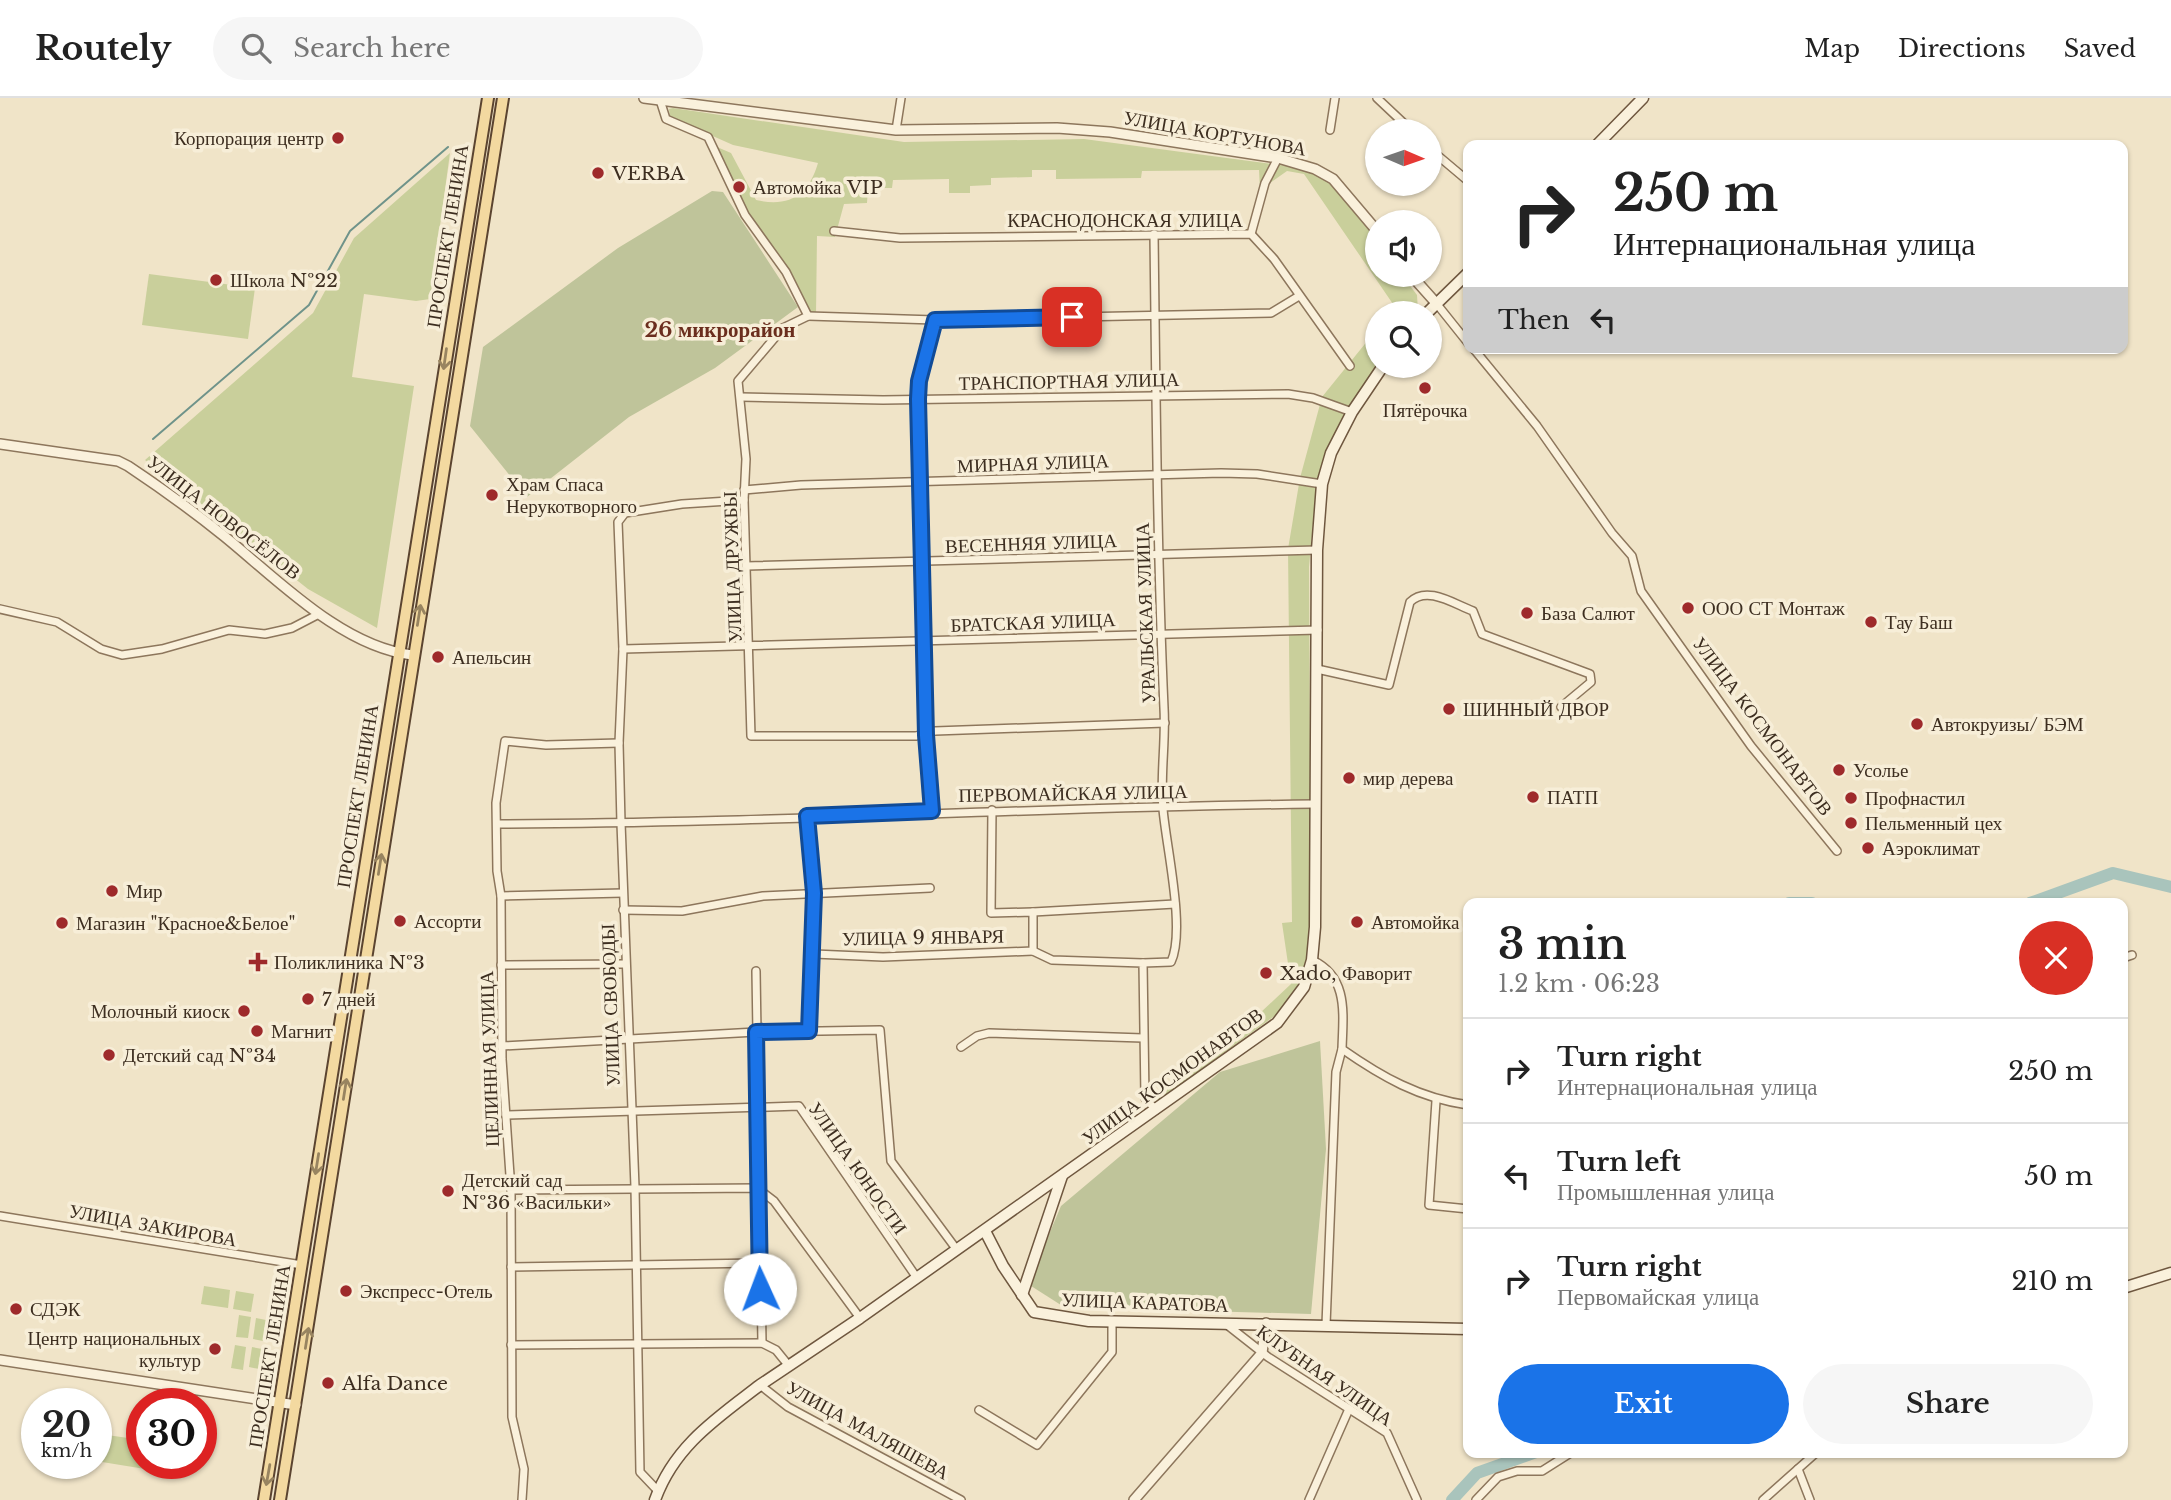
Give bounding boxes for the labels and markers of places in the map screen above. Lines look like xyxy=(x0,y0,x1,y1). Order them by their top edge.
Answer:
place label: Корпорация центр xyxy=(174,127,324,150)
marker: Корпорация центр xyxy=(330,130,346,146)
place label: VERBA xyxy=(611,162,685,185)
marker: VERBA xyxy=(590,165,606,181)
place label: Автомойка VIP xyxy=(753,176,883,199)
marker: Автомойка VIP xyxy=(731,179,747,195)
place label: Школа №22 xyxy=(230,269,338,292)
marker: Школа №22 xyxy=(208,272,224,288)
pin xyxy=(1042,287,1102,347)
marker: Пятёрочка xyxy=(1417,380,1433,396)
place label: Пятёрочка xyxy=(1383,399,1468,422)
place label: Храм Спаса Нерукотворного xyxy=(506,473,637,518)
marker: Храм Спаса Нерукотворного xyxy=(484,487,500,503)
place label: ООО СТ Монтаж xyxy=(1702,597,1845,620)
marker: ООО СТ Монтаж xyxy=(1680,600,1696,616)
place label: База Салют xyxy=(1541,602,1635,625)
marker: База Салют xyxy=(1519,605,1535,621)
place label: Тау Баш xyxy=(1885,611,1953,634)
marker: Тау Баш xyxy=(1863,614,1879,630)
place label: Апельсин xyxy=(452,646,531,669)
marker: Апельсин xyxy=(430,649,446,665)
place label: ШИННЫЙ ДВОР xyxy=(1463,698,1609,721)
marker: ШИННЫЙ ДВОР xyxy=(1441,701,1457,717)
place label: Автокруизы/ БЭМ xyxy=(1931,713,2084,736)
marker: Автокруизы/ БЭМ xyxy=(1909,716,1925,732)
place label: Усолье xyxy=(1853,759,1908,782)
marker: Усолье xyxy=(1831,762,1847,778)
place label: мир дерева xyxy=(1363,767,1454,790)
marker: мир дерева xyxy=(1341,770,1357,786)
place label: ПАТП xyxy=(1547,786,1598,809)
place label: Профнастил xyxy=(1865,787,1966,810)
marker: ПАТП xyxy=(1525,789,1541,805)
marker: Профнастил xyxy=(1843,790,1859,806)
place label: Пельменный цех xyxy=(1865,812,2003,835)
marker: Пельменный цех xyxy=(1843,815,1859,831)
place label: Аэроклимат xyxy=(1882,837,1981,860)
marker: Аэроклимат xyxy=(1860,840,1876,856)
place label: Мир xyxy=(126,880,163,903)
marker: Мир xyxy=(104,883,120,899)
place label: Ассорти xyxy=(414,910,481,933)
place label: Автомойка xyxy=(1371,911,1460,934)
place label: Магазин "Красное&Белое" xyxy=(76,912,295,935)
marker: Ассорти xyxy=(392,913,408,929)
marker: Автомойка xyxy=(1349,914,1365,930)
marker: Магазин "Красное&Белое" xyxy=(54,915,70,931)
place label: Поликлиника №3 xyxy=(274,951,425,974)
marker: Поликлиника №3 xyxy=(248,952,268,972)
place label: Xado, Фаворит xyxy=(1280,962,1412,985)
marker: Xado, Фаворит xyxy=(1258,965,1274,981)
place label: 7 дней xyxy=(322,988,375,1011)
marker: 7 дней xyxy=(300,991,316,1007)
place label: Молочный киоск xyxy=(91,1000,231,1023)
marker: Молочный киоск xyxy=(236,1003,252,1019)
place label: Магнит xyxy=(271,1020,333,1043)
marker: Магнит xyxy=(249,1023,265,1039)
place label: Детский сад №34 xyxy=(123,1044,276,1067)
marker: Детский сад №34 xyxy=(101,1047,117,1063)
place label: Детский сад №36 «Васильки» xyxy=(462,1169,612,1214)
marker: Детский сад №36 «Васильки» xyxy=(440,1183,456,1199)
place label: Экспресс-Отель xyxy=(360,1280,493,1303)
marker: Экспресс-Отель xyxy=(338,1283,354,1299)
place label: СДЭК xyxy=(30,1298,81,1321)
marker: СДЭК xyxy=(8,1301,24,1317)
place label: Центр национальных культур xyxy=(27,1327,201,1372)
marker: Центр национальных культур xyxy=(207,1341,223,1357)
place label: Alfa Dance xyxy=(341,1372,448,1395)
marker: Alfa Dance xyxy=(320,1375,336,1391)

